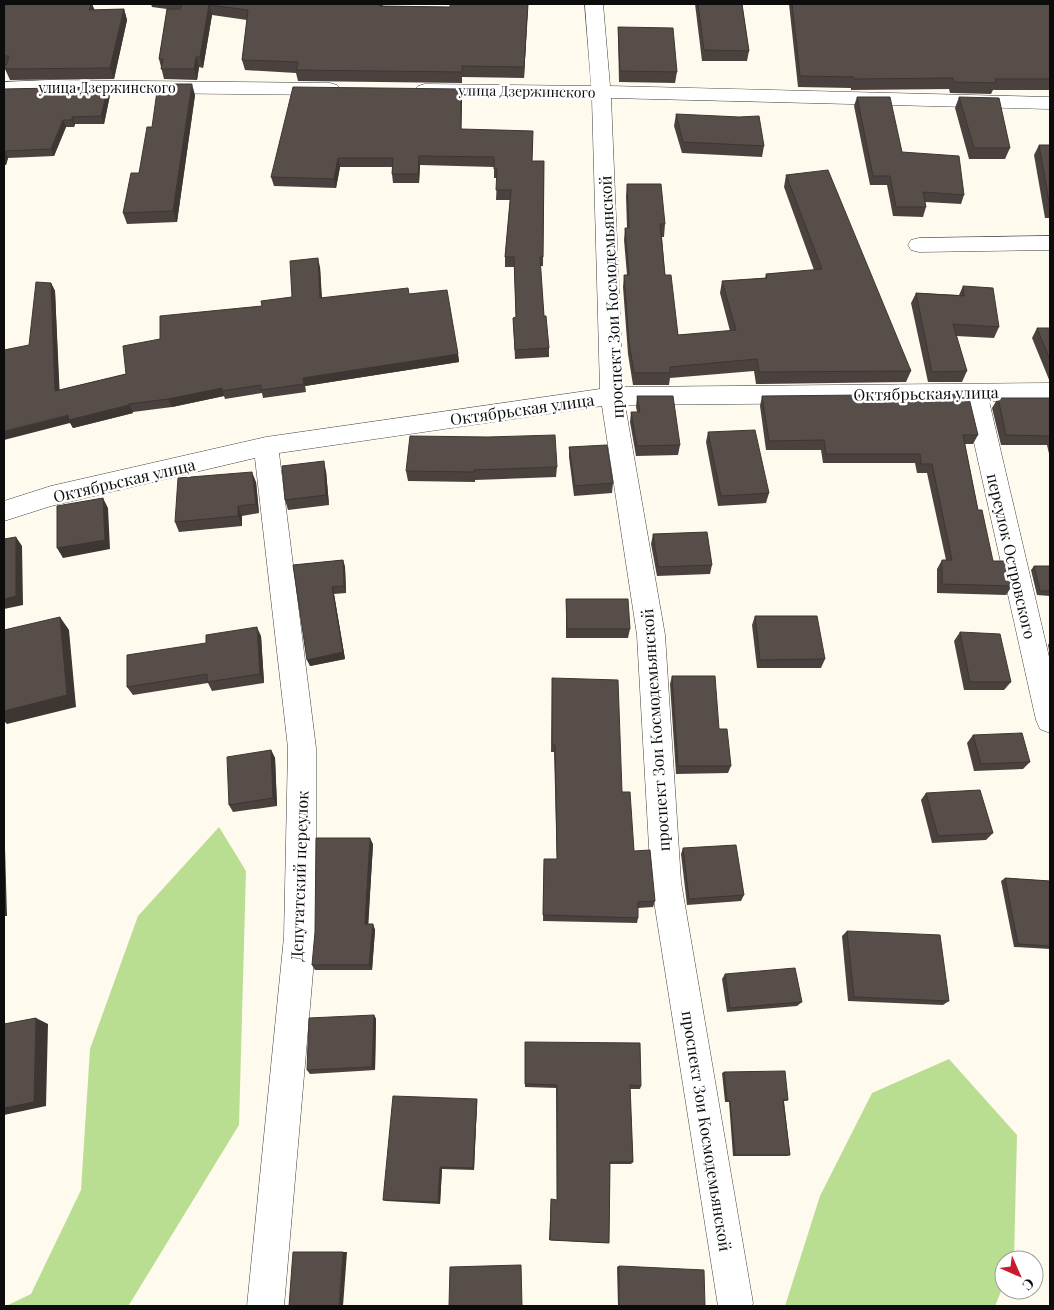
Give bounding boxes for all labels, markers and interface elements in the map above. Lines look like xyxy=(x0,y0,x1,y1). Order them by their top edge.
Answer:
street label: улица Дзержинского xyxy=(37,78,176,97)
street label: улица Дзержинского xyxy=(457,80,596,102)
street label: проспект Зои Космодемьянской xyxy=(594,175,628,419)
street label: Октябрьская улица xyxy=(853,381,999,405)
street label: Октябрьская улица xyxy=(449,388,595,430)
street label: Октябрьская улица xyxy=(51,453,197,507)
street label: переулок Островского xyxy=(983,471,1041,641)
street label: проспект Зои Космодемьянской xyxy=(636,608,674,852)
street label: Депутатский переулок xyxy=(286,790,312,962)
street label: проспект Зои Космодемьянской xyxy=(678,1009,736,1253)
north arrow xyxy=(994,1250,1044,1300)
text: С xyxy=(1018,1274,1039,1295)

